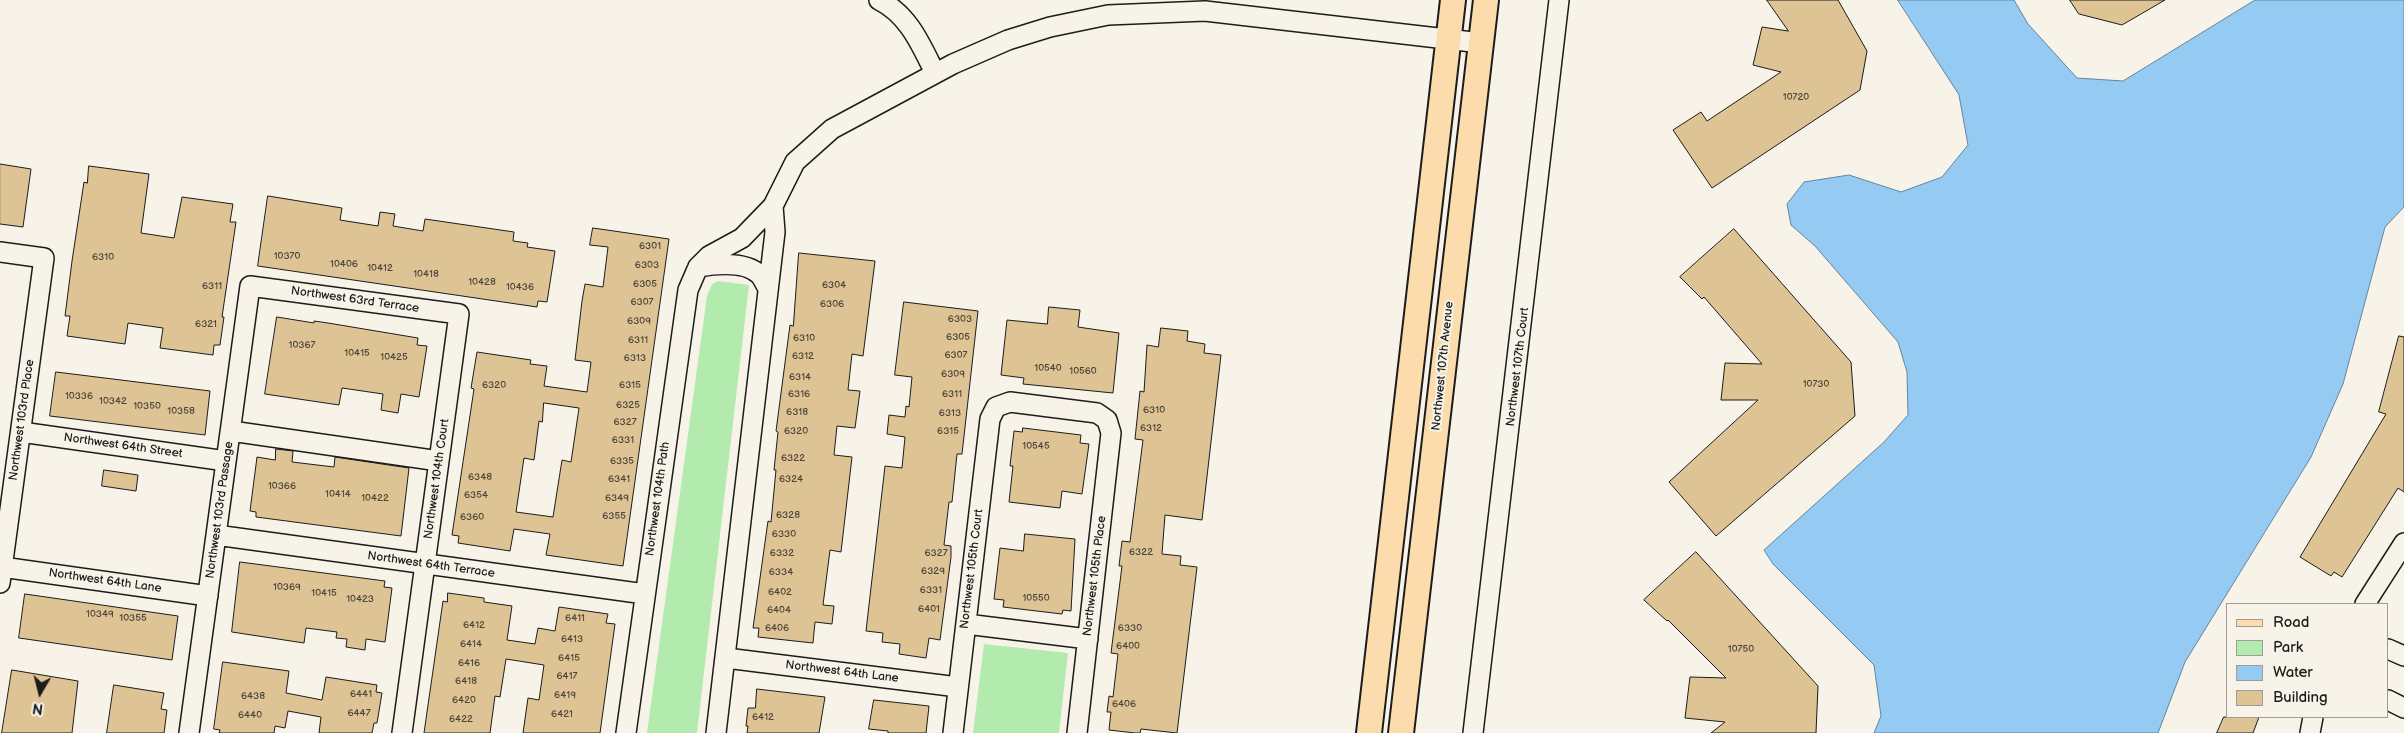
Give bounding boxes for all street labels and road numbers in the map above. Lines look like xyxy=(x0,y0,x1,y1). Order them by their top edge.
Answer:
street label: Northwest 63rd Terrace xyxy=(290,284,420,316)
street label: Northwest 107th Avenue xyxy=(1429,301,1457,431)
street label: Northwest 107th Court xyxy=(1504,307,1532,427)
street label: Northwest 103rd Place xyxy=(6,358,38,482)
street label: Northwest 104th Court xyxy=(421,418,453,540)
street label: Northwest 64th Street xyxy=(63,431,183,461)
street label: Northwest 103rd Passage xyxy=(203,440,237,580)
street label: Northwest 104th Path xyxy=(643,441,673,557)
street label: Northwest 105th Court xyxy=(958,508,986,630)
street label: Northwest 105th Place xyxy=(1080,515,1110,637)
street label: Northwest 64th Terrace xyxy=(366,549,496,581)
street label: Northwest 64th Lane xyxy=(48,566,162,596)
street label: Northwest 64th Lane xyxy=(785,658,899,686)

